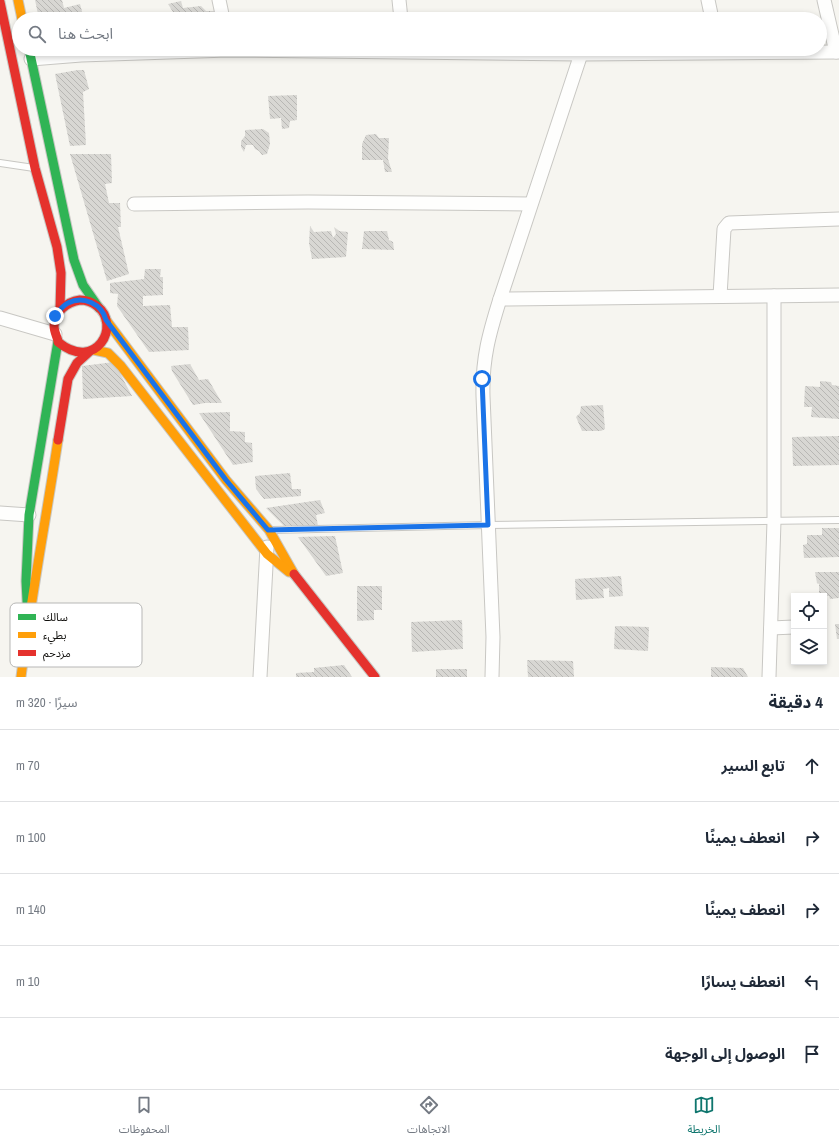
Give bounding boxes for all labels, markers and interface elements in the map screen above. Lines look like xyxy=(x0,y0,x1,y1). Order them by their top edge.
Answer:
search box xyxy=(12,12,827,56)
icon: search xyxy=(26,23,48,45)
text: ابحث هنا xyxy=(58,23,113,44)
route end xyxy=(46,307,64,325)
route start xyxy=(473,370,491,388)
map controls xyxy=(791,593,827,665)
button: locate xyxy=(791,593,827,629)
legend xyxy=(10,603,142,667)
text: سالك xyxy=(43,610,68,624)
text: بطيء xyxy=(43,628,66,645)
button: layers xyxy=(791,629,827,665)
text: مزدحم xyxy=(43,646,71,662)
text: 4 دقيقة xyxy=(769,690,823,713)
text: سيرًا · 320 m xyxy=(16,694,78,711)
text: تابع السير xyxy=(721,755,785,776)
icon: ahead xyxy=(801,755,823,777)
text: 70 m xyxy=(16,757,40,774)
text: انعطف يمينًا xyxy=(705,827,785,848)
icon: right xyxy=(801,827,823,849)
text: 100 m xyxy=(16,829,46,846)
text: انعطف يمينًا xyxy=(705,899,785,920)
icon: right xyxy=(801,899,823,921)
text: 140 m xyxy=(16,901,46,918)
text: انعطف يسارًا xyxy=(701,971,785,992)
icon: left xyxy=(801,971,823,993)
text: 10 m xyxy=(16,973,40,990)
text: الوصول إلى الوجهة xyxy=(665,1043,785,1064)
icon: arrive xyxy=(801,1043,823,1065)
tab: المحفوظات xyxy=(119,1094,170,1141)
tab: الاتجاهات xyxy=(407,1094,450,1141)
tab: الخريطة xyxy=(687,1094,720,1141)

